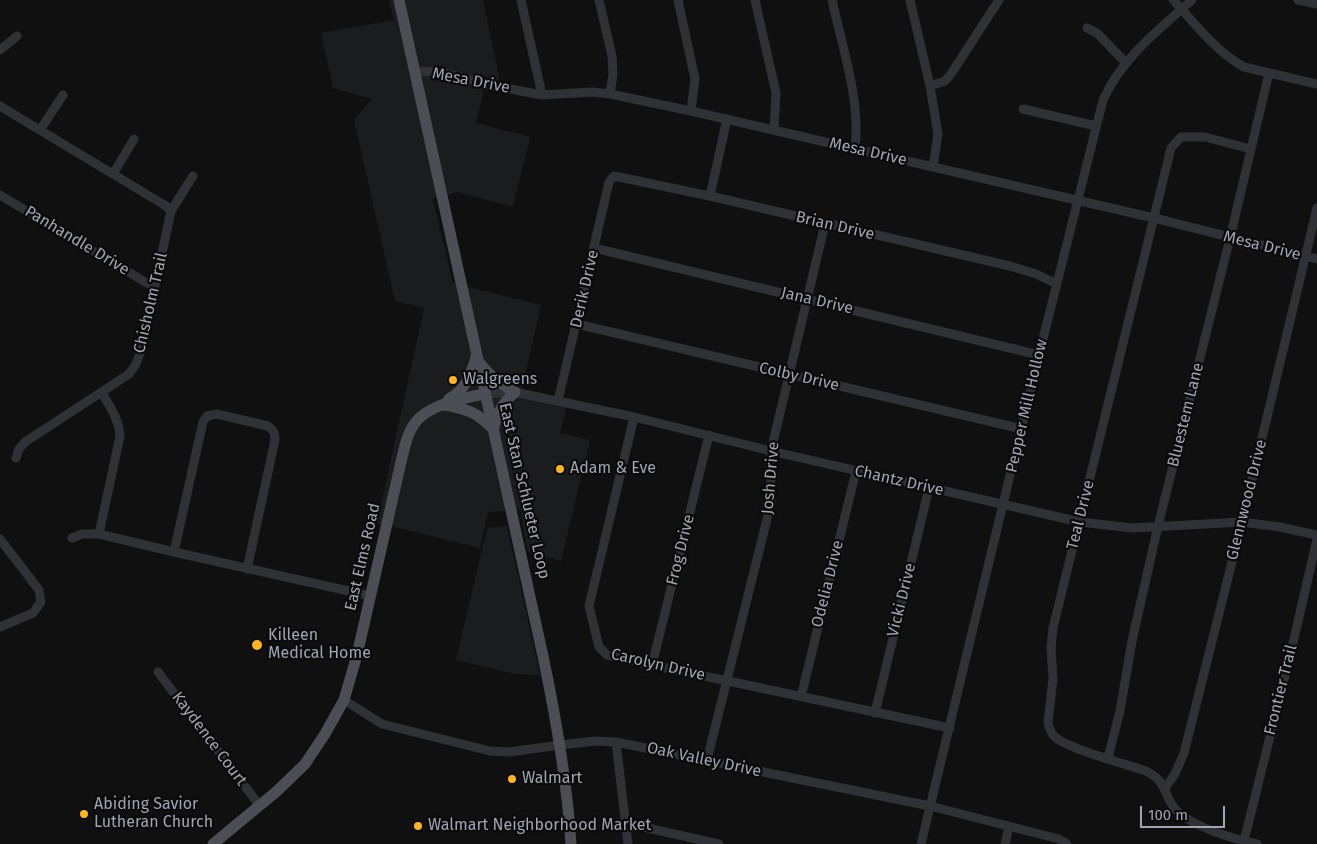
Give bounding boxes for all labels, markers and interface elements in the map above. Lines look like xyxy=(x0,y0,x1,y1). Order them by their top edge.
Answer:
street label: Mesa Drive xyxy=(430,64,512,98)
street label: Mesa Drive xyxy=(827,134,909,170)
street label: Panhandle Drive xyxy=(21,202,133,280)
street label: Brian Drive xyxy=(794,208,876,244)
street label: Mesa Drive xyxy=(1221,227,1303,265)
street label: Derik Drive xyxy=(567,248,603,330)
street label: Chisholm Trail xyxy=(130,251,172,355)
street label: Jana Drive xyxy=(779,283,855,319)
street label: Pepper Mill Hollow xyxy=(1002,337,1052,475)
street label: Colby Drive xyxy=(757,358,841,396)
street label: Bluestem Lane xyxy=(1164,361,1208,469)
place label: Walgreens xyxy=(463,370,537,390)
marker: Walgreens xyxy=(447,374,459,386)
street label: East Stan Schlueter Loop xyxy=(494,401,554,581)
street label: Glennwood Drive xyxy=(1223,438,1271,562)
street label: Josh Drive xyxy=(758,441,784,515)
place label: Adam & Eve xyxy=(570,459,656,479)
street label: Chantz Drive xyxy=(853,461,945,501)
marker: Adam & Eve xyxy=(554,463,566,475)
street label: Teal Drive xyxy=(1063,478,1099,552)
street label: East Elms Road xyxy=(341,501,385,613)
street label: Frog Drive xyxy=(663,513,699,587)
street label: Odelia Drive xyxy=(808,538,848,630)
street label: Vicki Drive xyxy=(884,561,920,639)
place label: Killeen Medical Home xyxy=(268,626,371,664)
marker: Killeen Medical Home xyxy=(250,638,264,652)
street label: Frontier Trail xyxy=(1261,643,1301,737)
street label: Carolyn Drive xyxy=(609,645,707,685)
street label: Kaydence Court xyxy=(167,688,251,790)
street label: Oak Valley Drive xyxy=(645,739,763,781)
place label: Walmart xyxy=(522,769,582,789)
marker: Walmart xyxy=(506,773,518,785)
place label: Abiding Savior Lutheran Church xyxy=(94,795,213,833)
scale bar xyxy=(1142,796,1227,828)
text: 100 m xyxy=(1148,806,1188,824)
marker: Abiding Savior Lutheran Church xyxy=(78,808,90,820)
place label: Walmart Neighborhood Market xyxy=(428,816,651,836)
marker: Walmart Neighborhood Market xyxy=(412,820,424,832)

